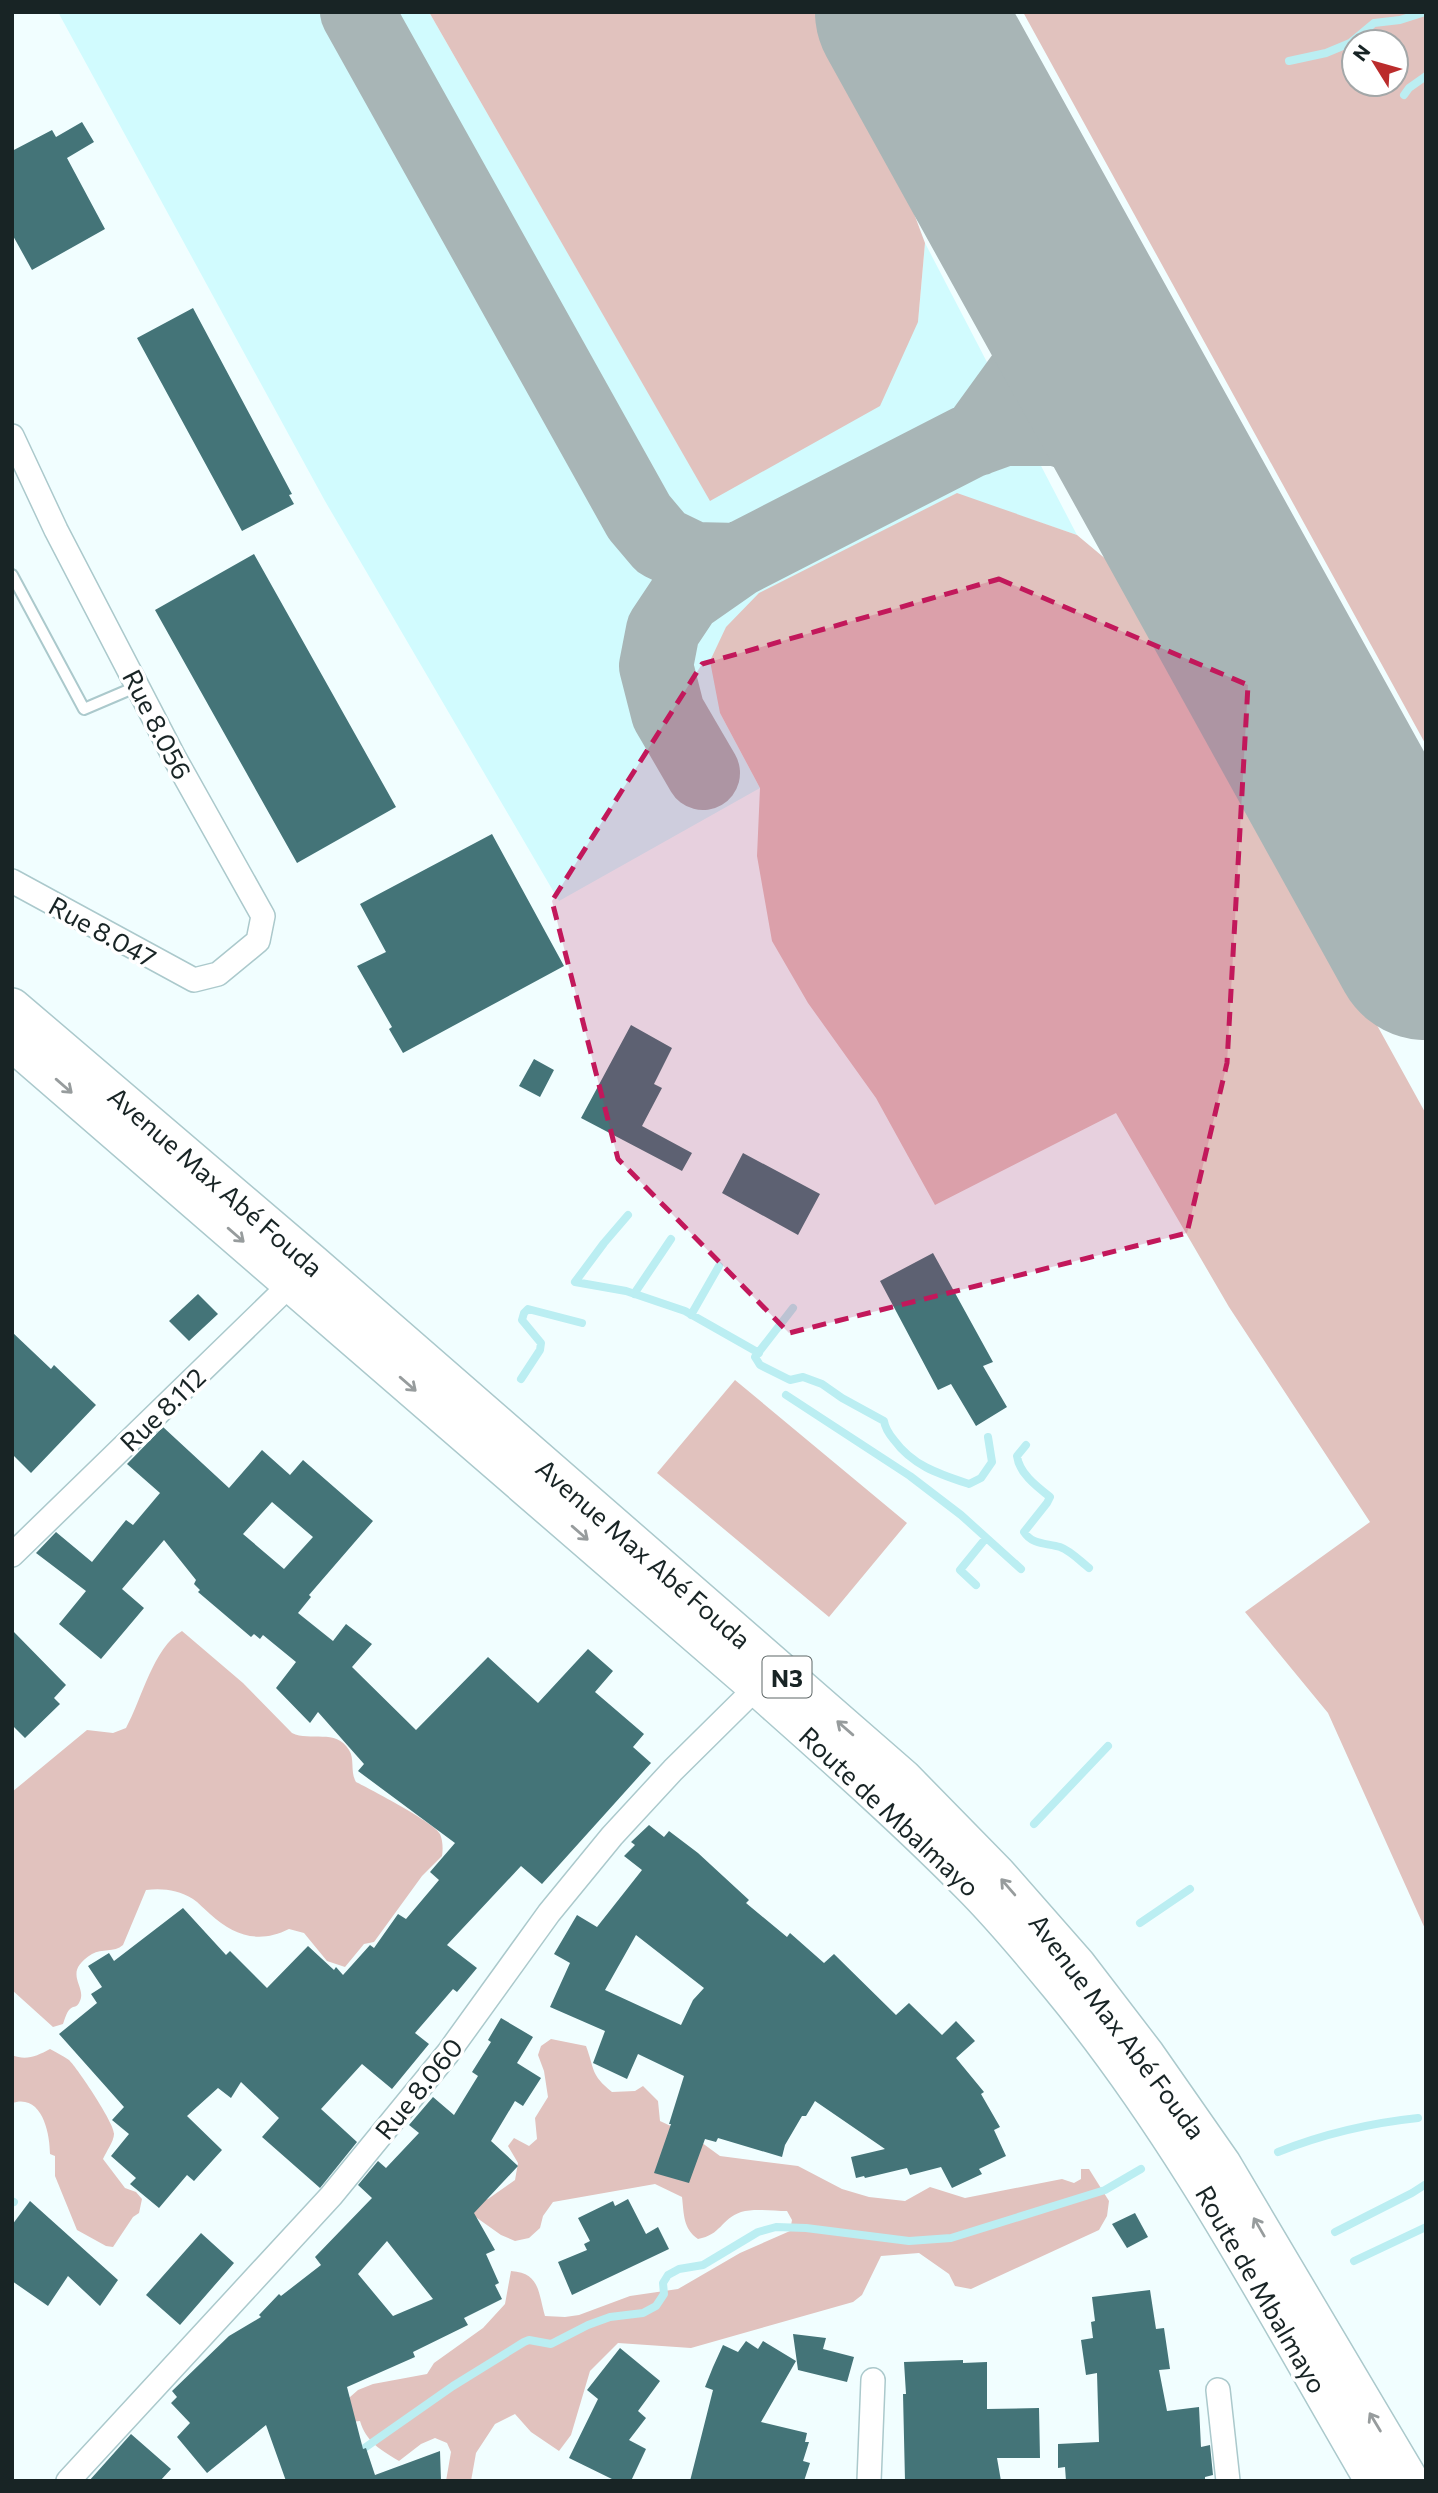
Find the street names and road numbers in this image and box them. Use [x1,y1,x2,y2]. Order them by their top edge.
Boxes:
street label: Rue 8.056 [117,664,199,784]
street label: Rue 8.047 [44,889,162,973]
street label: Avenue Max Abé Fouda [103,1080,329,1282]
street label: Rue 8.112 [113,1361,211,1457]
street label: Avenue Max Abé Fouda [531,1452,757,1654]
road number: N3 [762,1657,812,1698]
street label: Route de Mbalmayo [794,1720,986,1902]
street label: Avenue Max Abé Fouda [1023,1907,1213,2145]
street label: Rue 8.060 [368,2031,468,2145]
street label: Route de Mbalmayo [1190,2180,1334,2398]

